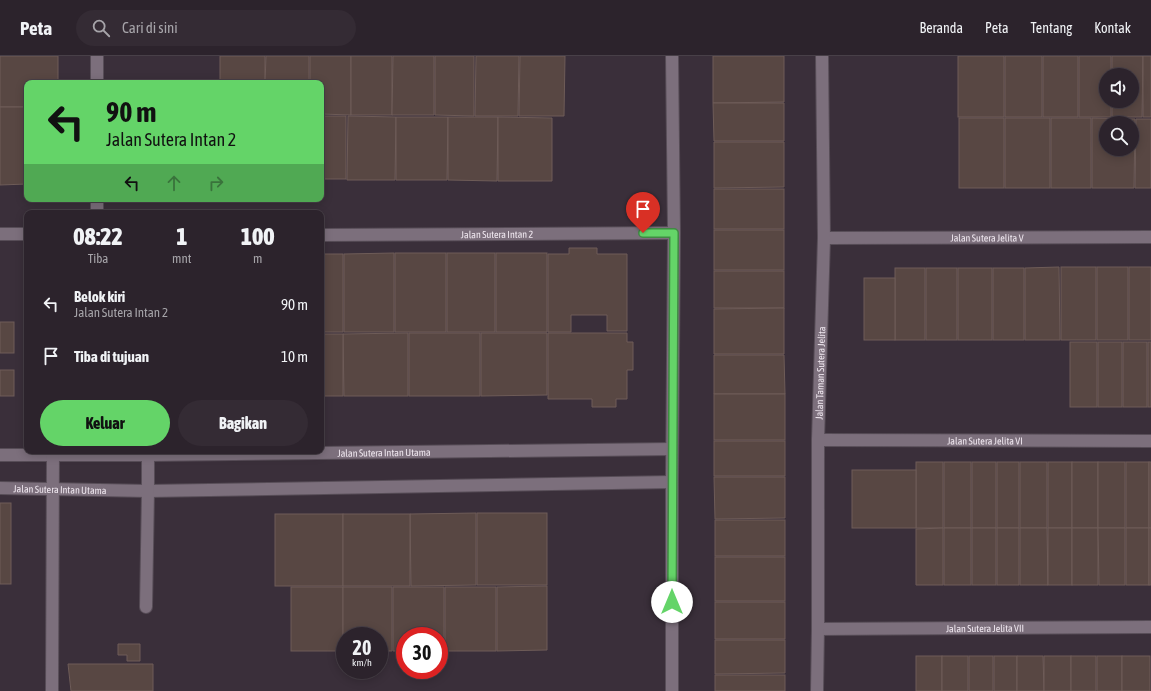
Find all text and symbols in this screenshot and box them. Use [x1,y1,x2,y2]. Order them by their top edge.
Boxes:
search box [76,10,356,46]
text: Peta [20,17,52,39]
icon: search [90,17,112,39]
text: Cari di sini [122,19,178,36]
text: Beranda [920,20,963,36]
text: Peta [985,20,1009,36]
text: Tentang [1031,20,1072,36]
text: Kontak [1094,20,1131,36]
map controls [1099,68,1139,156]
button: sound [1099,68,1139,108]
icon: left [40,96,92,148]
text: 90 m [106,96,156,128]
button: search [1099,116,1139,156]
text: Jalan Sutera Intan 2 [106,129,236,150]
icon: left [121,172,143,194]
icon: ahead [163,172,185,194]
icon: right [205,172,227,194]
pin [626,192,660,233]
icon: arrive [632,198,654,220]
text: 08:22 [73,223,123,250]
text: 1 [176,223,187,250]
text: 100 [241,223,275,250]
street label: Jalan Sutera Intan 2 [461,229,534,240]
street label: Jalan Sutera Jelita V [950,232,1024,244]
text: Tiba [88,251,108,266]
text: mnt [172,251,191,266]
text: m [253,251,262,266]
text: Belok kiri [74,288,125,305]
icon: left [40,293,62,315]
text: 90 m [281,296,308,313]
text: Jalan Sutera Intan 2 [74,305,168,320]
street label: Jalan Taman Sutera Jelita [814,326,827,420]
icon: arrive [40,345,62,367]
text: Tiba di tujuan [74,348,149,365]
text: 10 m [281,348,308,365]
button: Keluar [40,400,170,446]
button: Bagikan [178,400,308,446]
street label: Jalan Sutera Jelita VI [947,435,1023,447]
street label: Jalan Sutera Intan Utama [337,447,431,459]
street label: Jalan Sutera Intan Utama [13,483,107,496]
position arrow [651,581,693,623]
street label: Jalan Sutera Jelita VII [946,623,1024,634]
speed limit sign: 30 [396,627,448,679]
text: 20 [353,636,371,659]
text: km/h [352,657,372,668]

